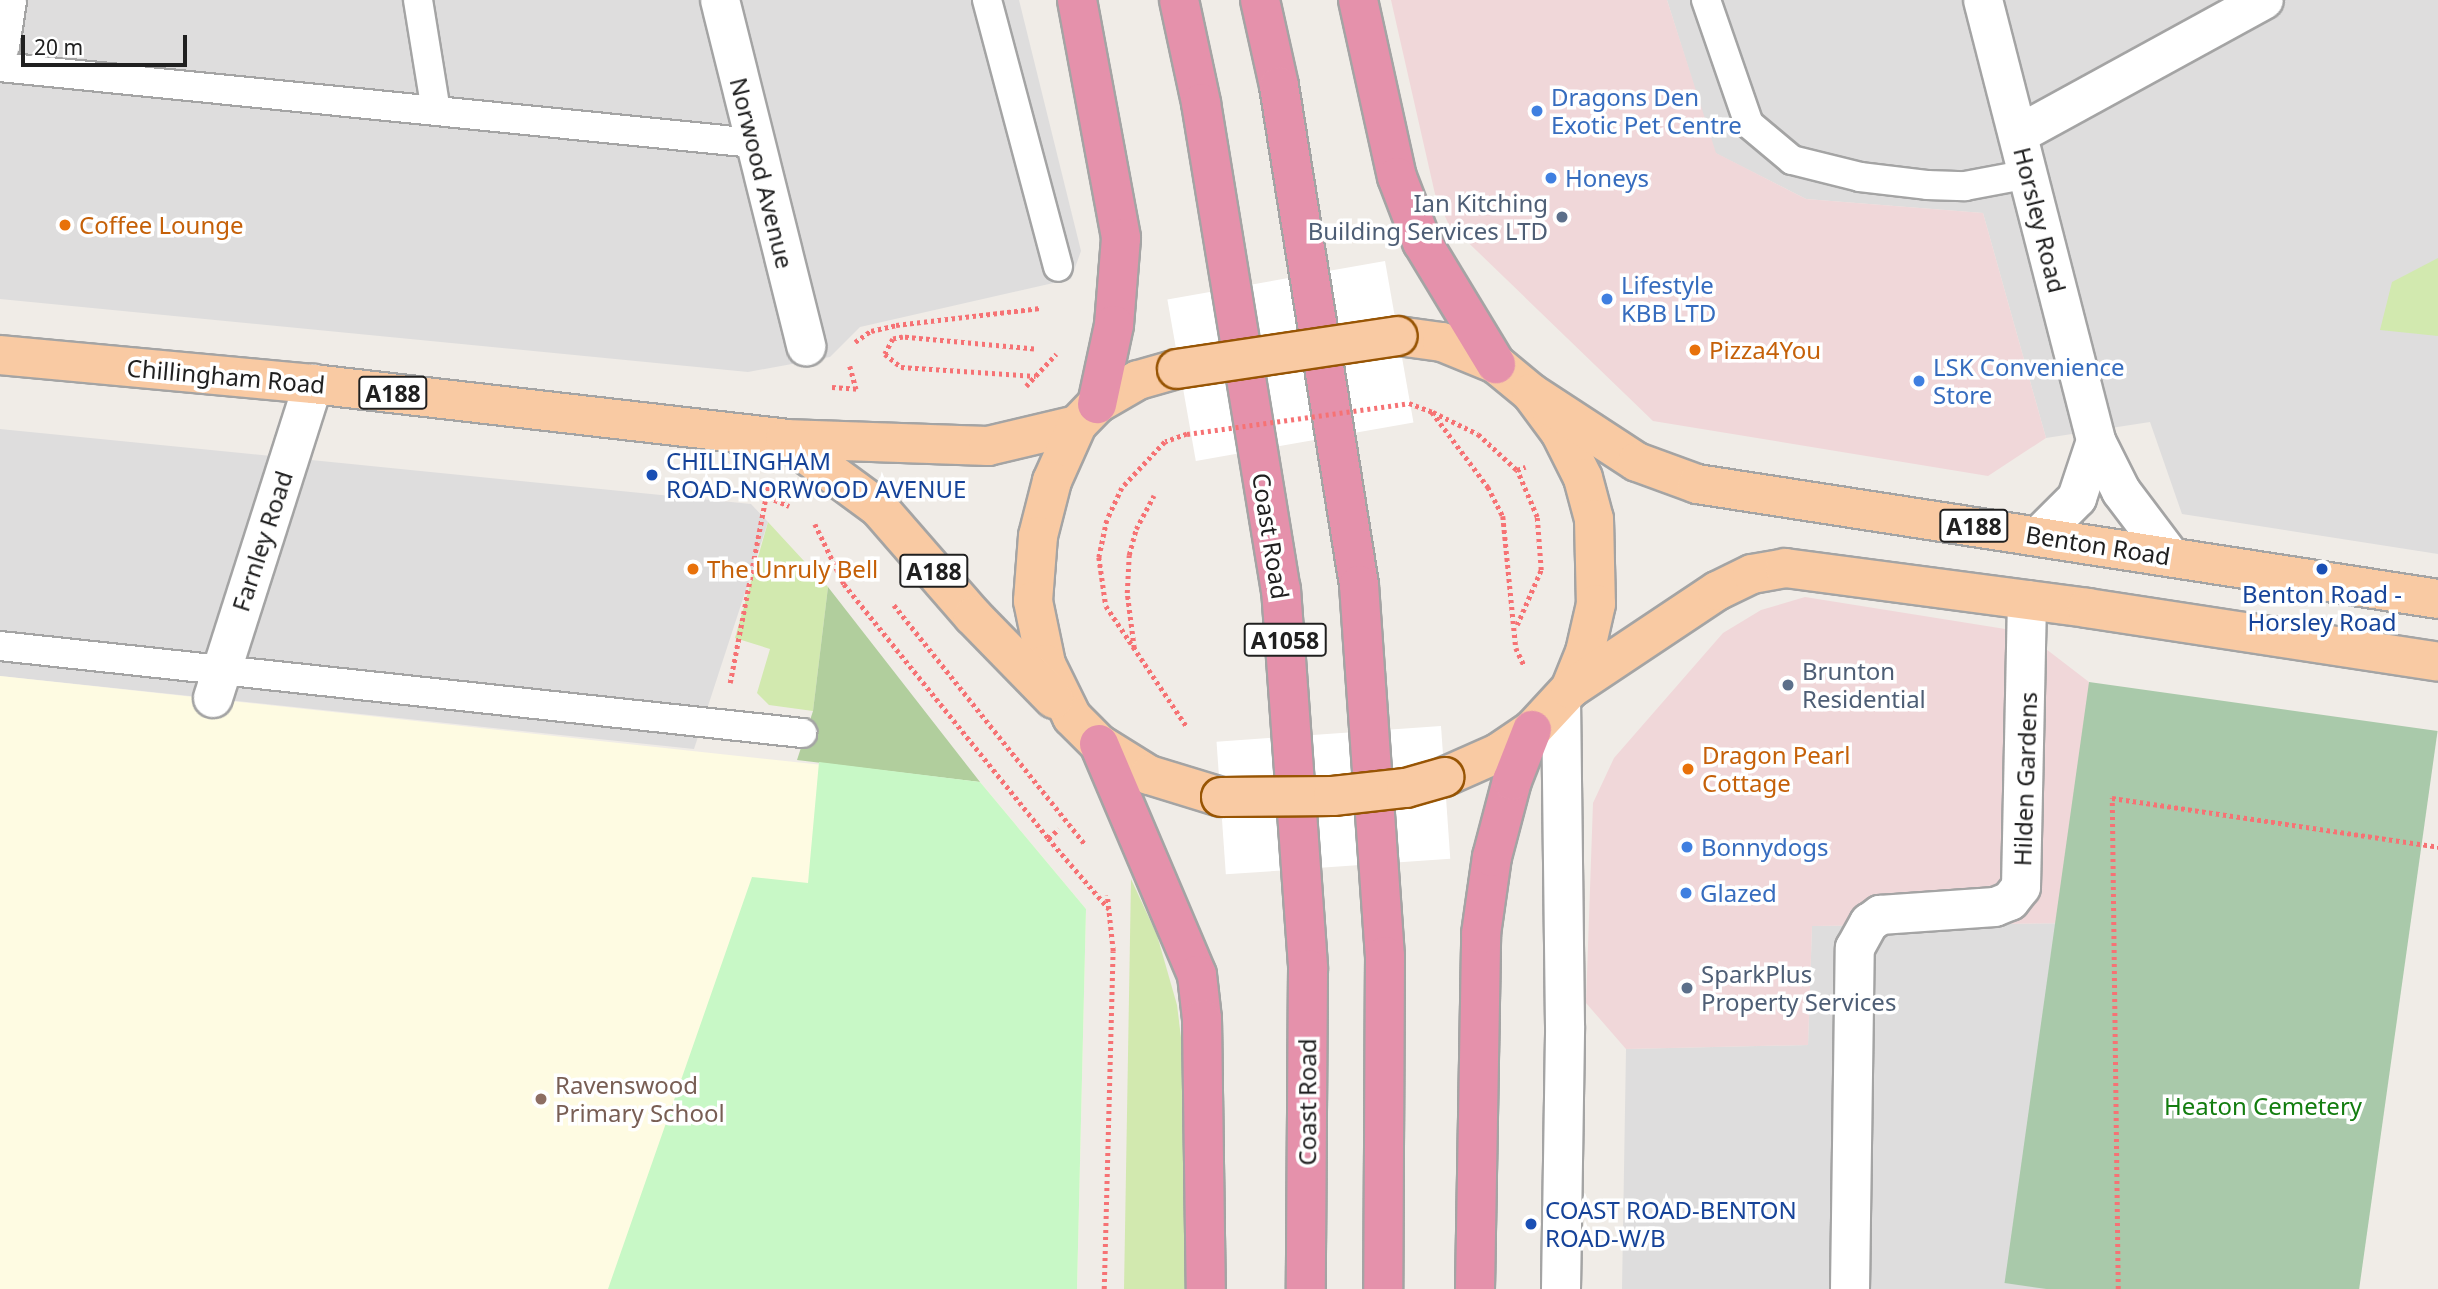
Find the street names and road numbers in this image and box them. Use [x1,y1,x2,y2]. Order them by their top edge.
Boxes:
street label: Norwood Avenue [724,75,800,271]
street label: Horsley Road [2008,144,2072,296]
street label: Chillingham Road [126,353,326,399]
road number: A188 [358,374,428,412]
street label: Farnley Road [226,467,298,615]
street label: Coast Road [1247,471,1295,601]
road number: A188 [1939,506,2009,546]
street label: Benton Road [2024,519,2172,571]
road number: A188 [899,552,969,590]
road number: A1058 [1243,620,1327,660]
street label: Hilden Gardens [2008,691,2042,867]
street label: Coast Road [1293,1038,1321,1166]

